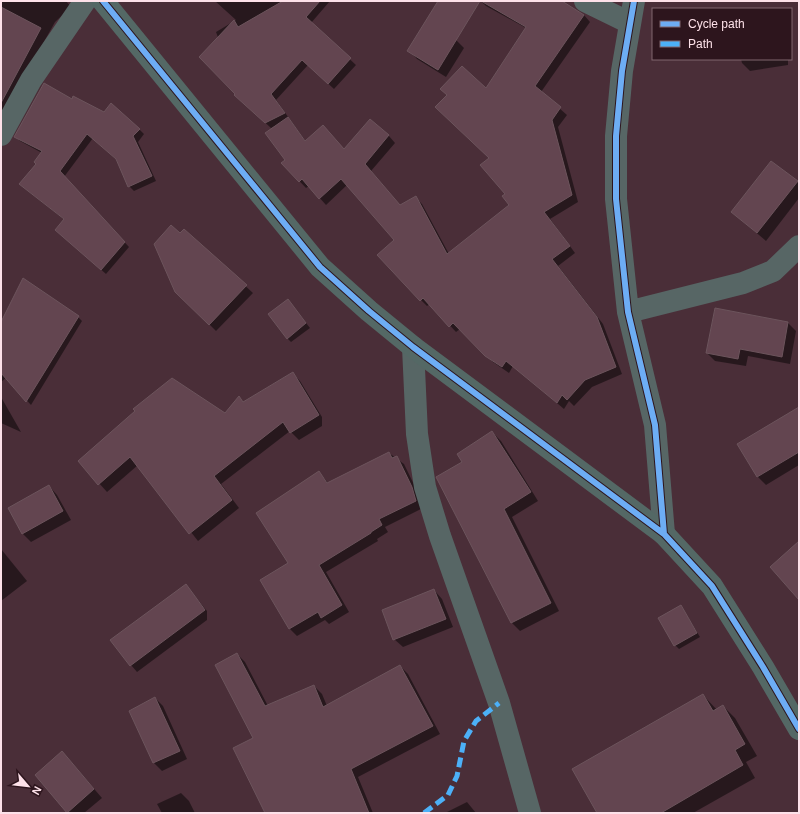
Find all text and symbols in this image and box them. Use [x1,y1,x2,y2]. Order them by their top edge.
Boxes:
legend [652,8,792,60]
text: Cycle path [688,17,745,31]
text: Path [688,37,713,51]
north arrow [8,766,48,806]
text: N [30,784,44,797]

